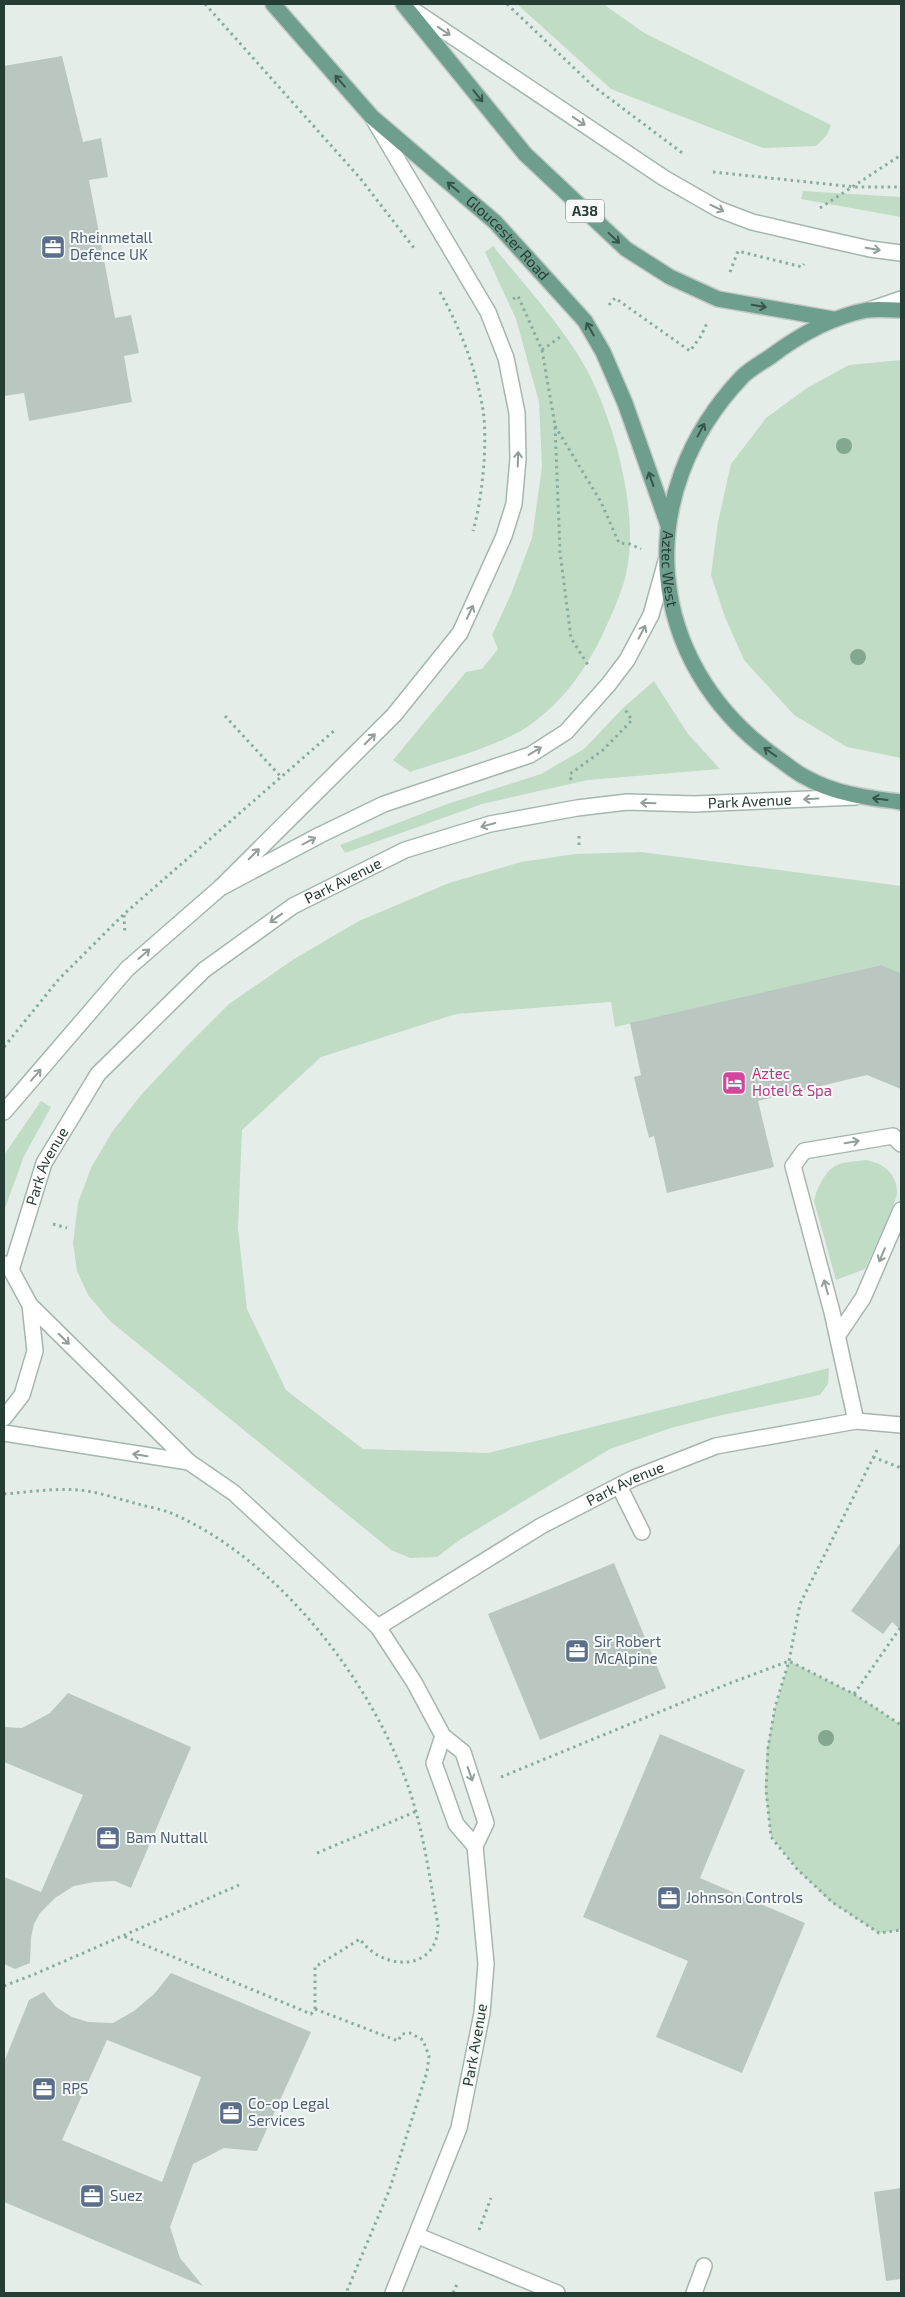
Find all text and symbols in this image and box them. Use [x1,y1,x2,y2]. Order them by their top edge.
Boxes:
one-way arrow [437,26,451,36]
one-way arrow [334,74,346,87]
one-way arrow [472,89,483,102]
one-way arrow [572,117,586,127]
one-way arrow [447,181,460,192]
street label: Gloucester Road [463,191,553,283]
road number: A38 [566,200,604,222]
one-way arrow [709,204,724,213]
place label: Rheinmetall Defence UK [70,228,153,263]
one-way arrow [608,232,620,244]
office icon: Rheinmetall Defence UK [40,234,66,260]
one-way arrow [865,244,881,254]
one-way arrow [750,302,766,312]
one-way arrow [584,322,594,336]
one-way arrow [696,422,706,437]
one-way arrow [513,451,522,467]
one-way arrow [646,471,656,487]
street label: Aztec West [659,530,682,609]
one-way arrow [465,605,475,620]
one-way arrow [638,625,647,640]
one-way arrow [363,734,375,746]
one-way arrow [528,746,542,756]
one-way arrow [763,747,777,757]
street label: Park Avenue [707,790,792,811]
one-way arrow [873,794,889,804]
one-way arrow [803,795,819,804]
one-way arrow [641,798,657,808]
one-way arrow [480,821,496,830]
one-way arrow [301,836,316,845]
one-way arrow [248,848,261,860]
street label: Park Avenue [301,853,384,907]
one-way arrow [269,913,283,923]
one-way arrow [137,949,150,960]
place label: Aztec Hotel & Spa [752,1064,832,1099]
one-way arrow [30,1069,41,1082]
hotel icon: Aztec Hotel & Spa [721,1070,747,1096]
street label: Park Avenue [22,1124,72,1207]
one-way arrow [844,1137,860,1147]
one-way arrow [876,1247,886,1262]
one-way arrow [820,1280,830,1296]
one-way arrow [58,1333,70,1345]
one-way arrow [133,1449,149,1459]
street label: Park Avenue [583,1457,666,1509]
place label: Sir Robert McAlpine [594,1632,662,1667]
office icon: Sir Robert McAlpine [564,1638,590,1664]
one-way arrow [466,1766,475,1781]
office icon: Bam Nuttall [95,1825,121,1851]
place label: Bam Nuttall [126,1828,208,1846]
office icon: Johnson Controls [656,1885,682,1911]
place label: Johnson Controls [686,1888,803,1906]
street label: Park Avenue [458,2002,490,2088]
office icon: RPS [31,2076,57,2102]
place label: RPS [62,2079,89,2097]
place label: Co-op Legal Services [248,2094,330,2129]
office icon: Co-op Legal Services [218,2100,244,2126]
office icon: Suez [79,2183,105,2209]
place label: Suez [110,2186,143,2204]

